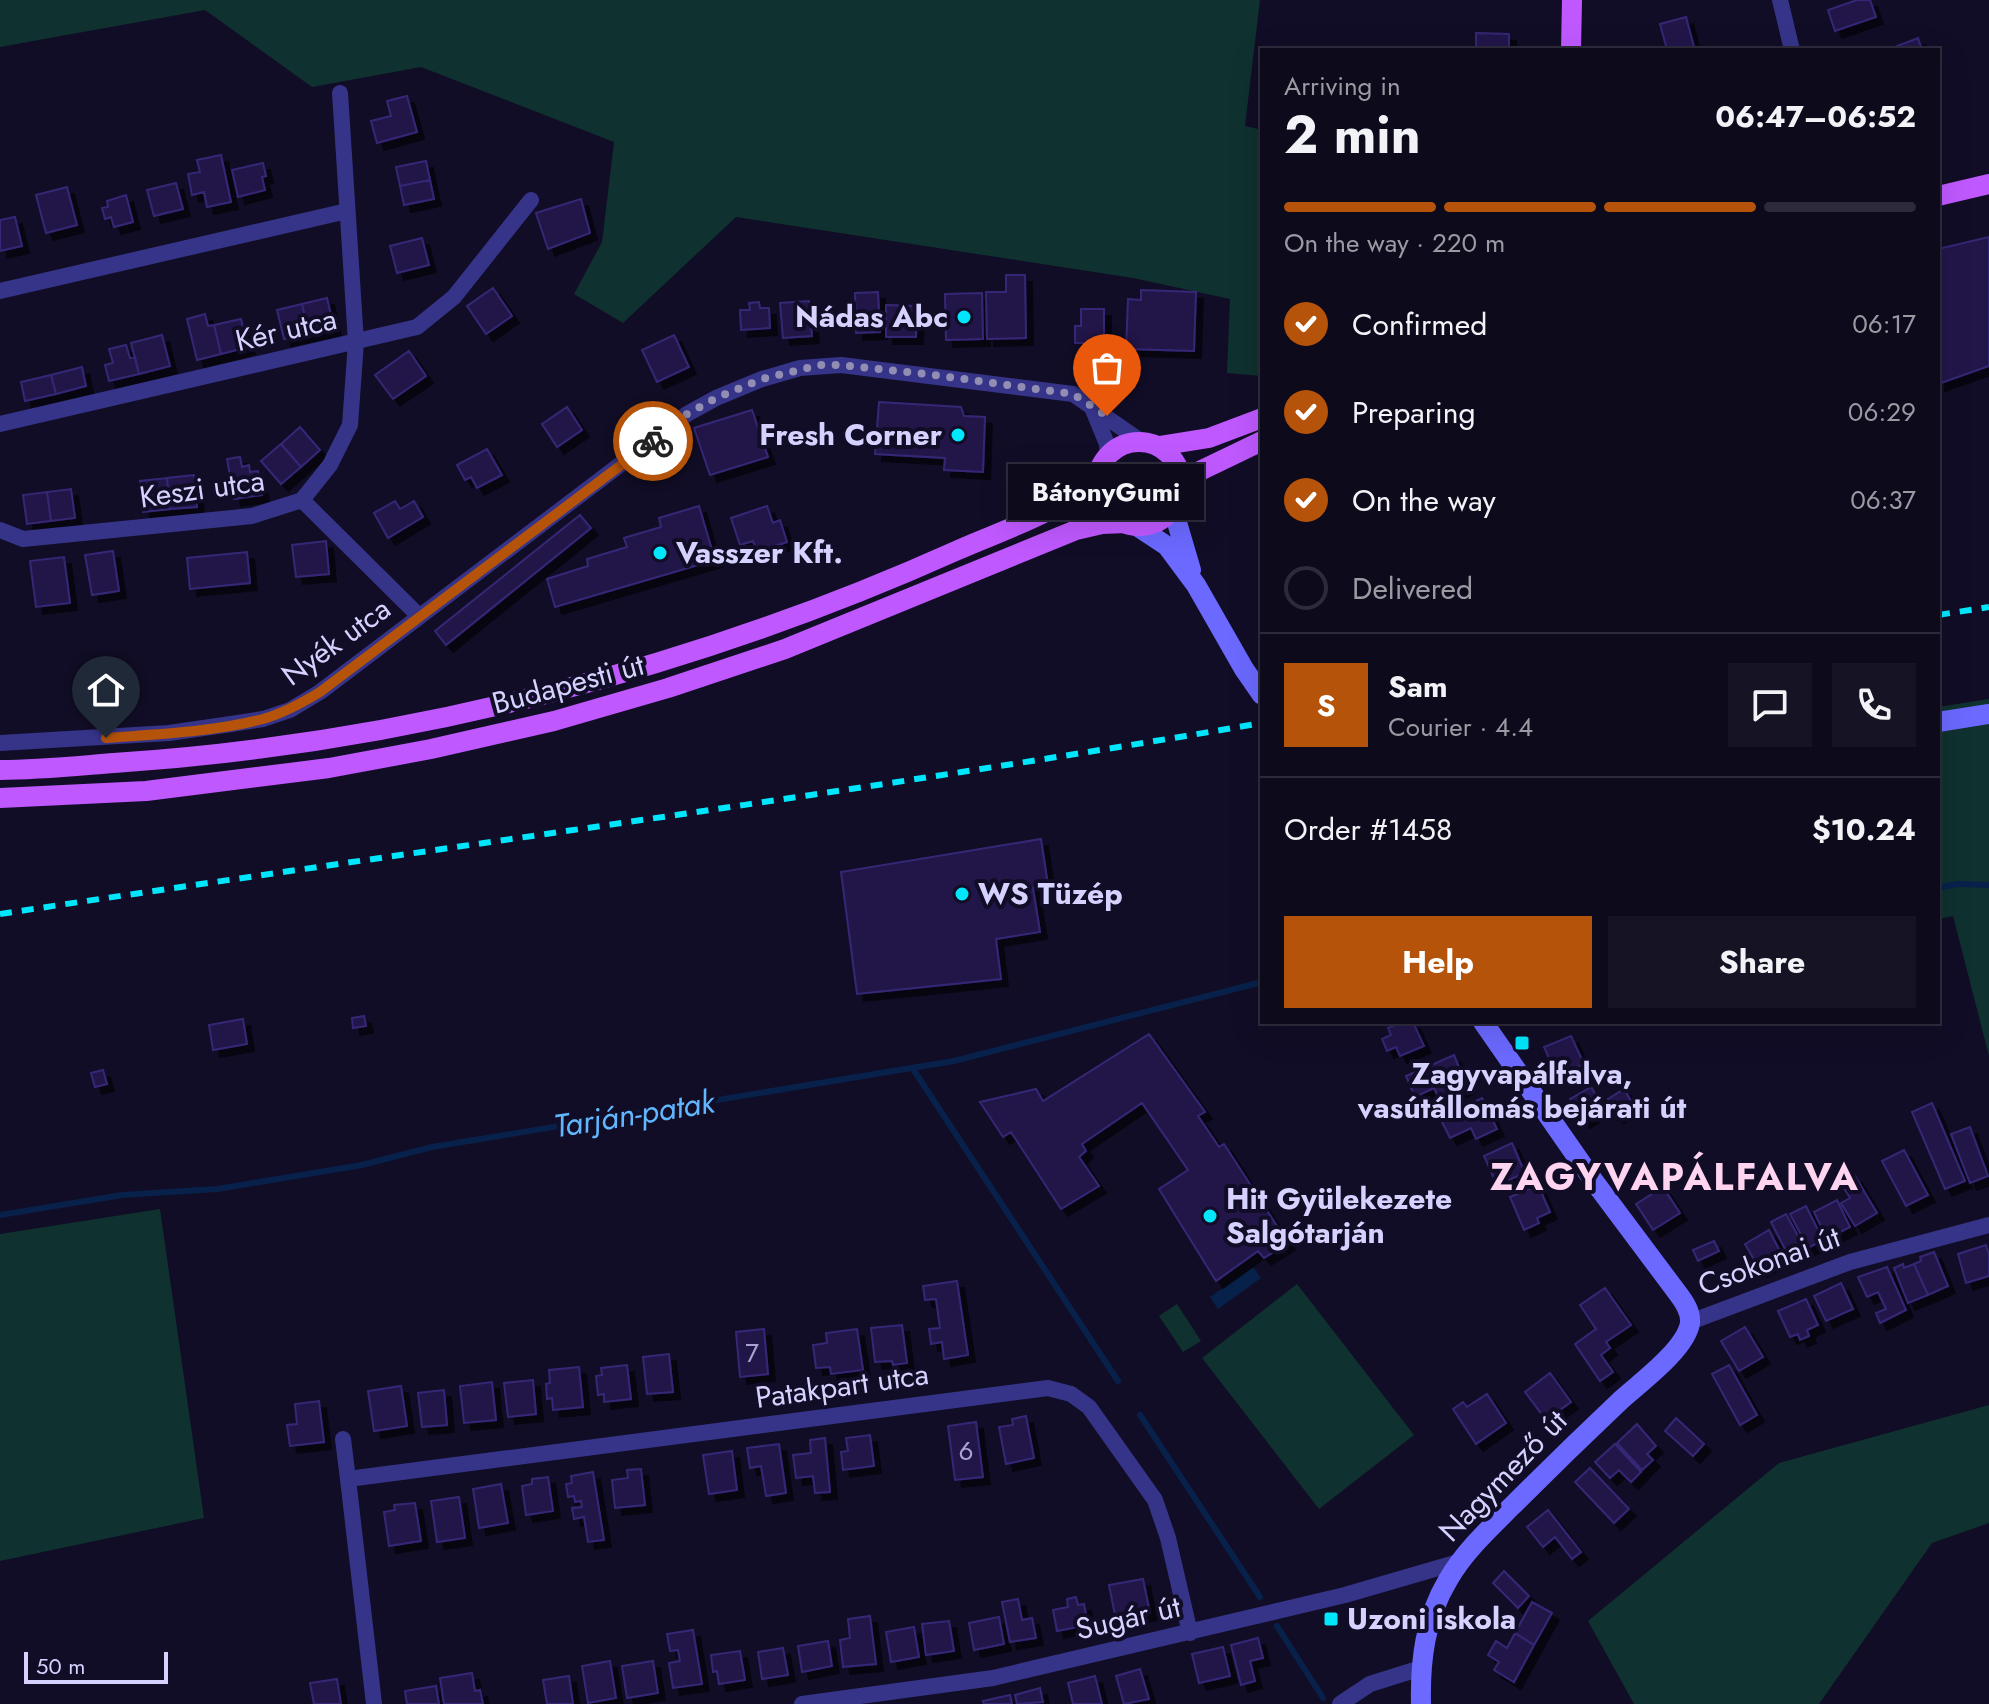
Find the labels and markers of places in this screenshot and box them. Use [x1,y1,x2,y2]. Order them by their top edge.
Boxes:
place label: Nádas Abc [795,295,948,338]
marker: Nádas Abc [955,308,973,326]
pin [1073,334,1141,416]
place label: Fresh Corner [759,413,943,456]
marker: Fresh Corner [949,426,967,444]
callout: BátonyGumi [1009,464,1205,520]
place label: Vasszer Kft. [675,531,843,574]
marker: Vasszer Kft. [651,544,669,562]
pin [72,656,140,738]
place label: WS Tüzép [978,872,1123,915]
marker: WS Tüzép [953,885,971,903]
marker: Zagyvapálfalva, vasútállomás bejárati út [1513,1034,1531,1052]
place label: Zagyvapálfalva, vasútállomás bejárati út [1357,1052,1687,1129]
place label: Hit Gyülekezete Salgótarján [1226,1177,1452,1254]
marker: Hit Gyülekezete Salgótarján [1201,1207,1219,1225]
place label: Uzoni iskola [1347,1597,1516,1640]
marker: Uzoni iskola [1322,1610,1340,1628]

